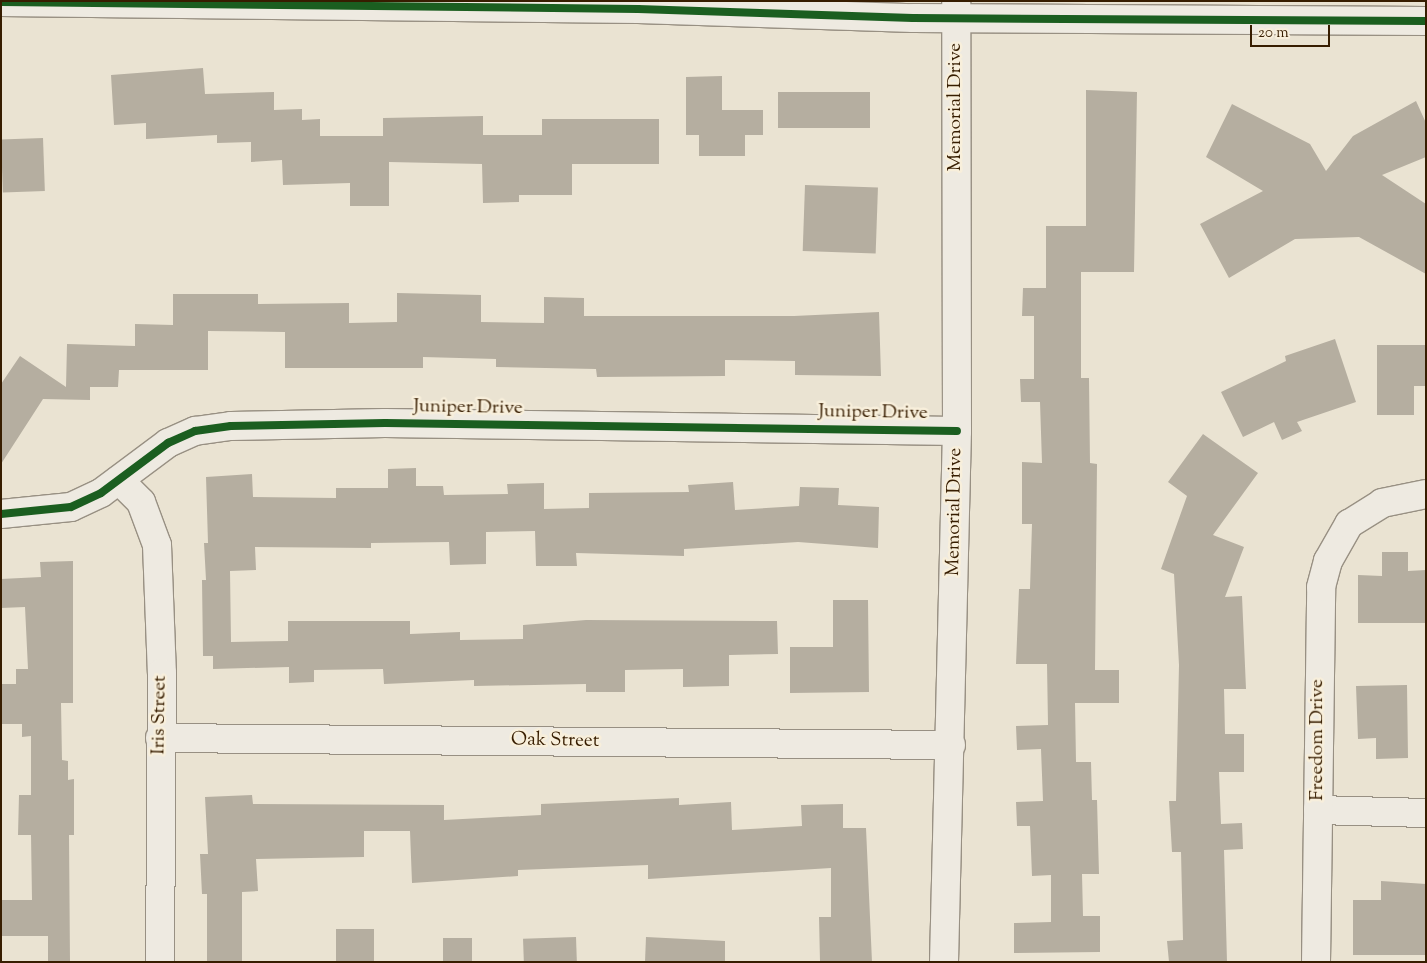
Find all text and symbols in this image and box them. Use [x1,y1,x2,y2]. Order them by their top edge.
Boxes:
scale bar [1252,15,1332,47]
text: 20 m [1258,23,1289,44]
street label: Memorial Drive [945,43,967,171]
street label: Juniper Drive [413,396,523,420]
street label: Juniper Drive [818,401,928,425]
street label: Memorial Drive [942,448,968,576]
street label: Iris Street [148,675,172,755]
street label: Freedom Drive [1307,679,1329,801]
street label: Oak Street [511,729,599,753]

